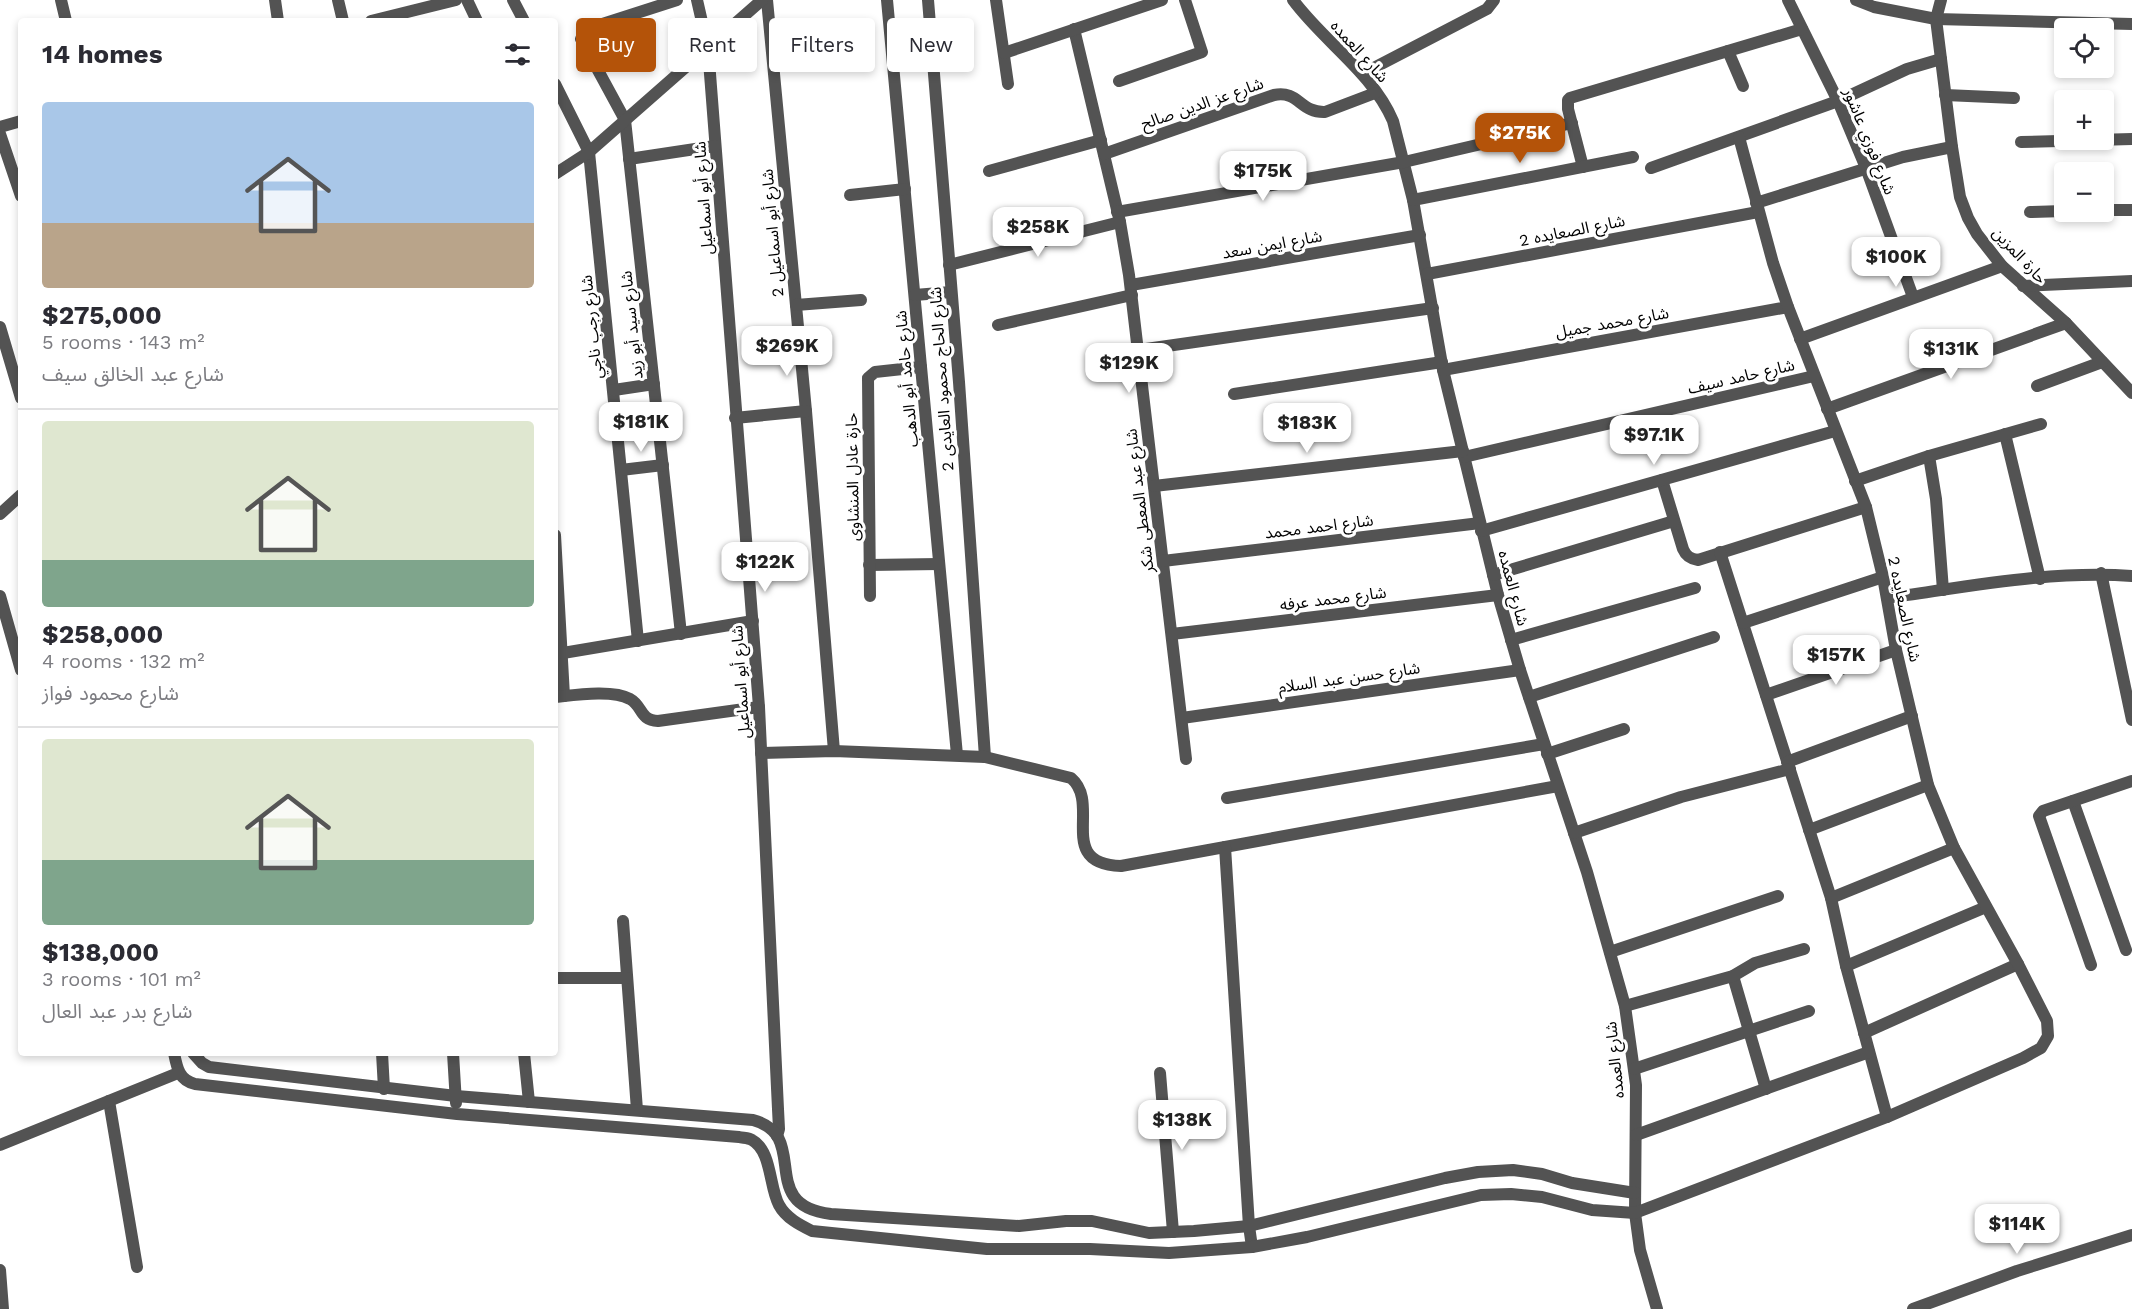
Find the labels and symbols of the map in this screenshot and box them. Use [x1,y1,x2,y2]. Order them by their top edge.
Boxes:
street label: شارع العمده [1325,16,1393,88]
street label: شارع عز الدين صالح [1138,74,1267,136]
street label: شارع فوزي عاشور [1836,84,1900,198]
pin: $275K [1478,113,1562,164]
street label: شارع أبو اسماعيل [690,140,720,255]
pin: $175K [1221,151,1305,202]
street label: شارع أبو اسماعيل 2 [757,168,791,298]
pin: $258K [996,207,1080,258]
street label: شارع الصعايده 2 [1518,211,1627,253]
street label: حارة المزين [1989,223,2051,288]
street label: شارع ايمن سعد [1221,226,1324,266]
pin: $100K [1854,237,1938,288]
street label: شارع سيد أبو زيد [616,269,650,380]
street label: شارع رجب ناجي [577,274,609,380]
street label: شارع الحاج محمود العايدى 2 [926,286,960,472]
street label: شارع محمد جميل [1554,303,1671,345]
street label: شارع حامد أبو الدهب [891,309,925,448]
pin: $269K [745,326,829,377]
pin: $131K [1909,329,1993,380]
pin: $129K [1087,343,1171,394]
street label: شارع حامد سيف [1686,355,1797,401]
pin: $181K [599,402,683,453]
pin: $183K [1265,403,1349,454]
street label: حارة عادل المنشاوى [842,413,864,541]
pin: $97.1K [1605,415,1703,466]
street label: شارع عبد المعطى شكر [1121,427,1161,575]
street label: شارع احمد محمد [1264,510,1375,546]
pin: $122K [723,542,807,593]
street label: شارع العمده [1491,548,1533,629]
street label: شارع الصعايده 2 [1881,555,1925,664]
street label: شارع محمد عرفه [1279,583,1388,617]
street label: شارع أبو اسماعيل [727,624,757,739]
pin: $157K [1794,635,1878,686]
street label: شارع حسن عبد السلام [1277,658,1422,700]
street label: شارع العمده [1601,1020,1631,1099]
pin: $138K [1140,1100,1224,1151]
pin: $114K [1975,1204,2059,1255]

